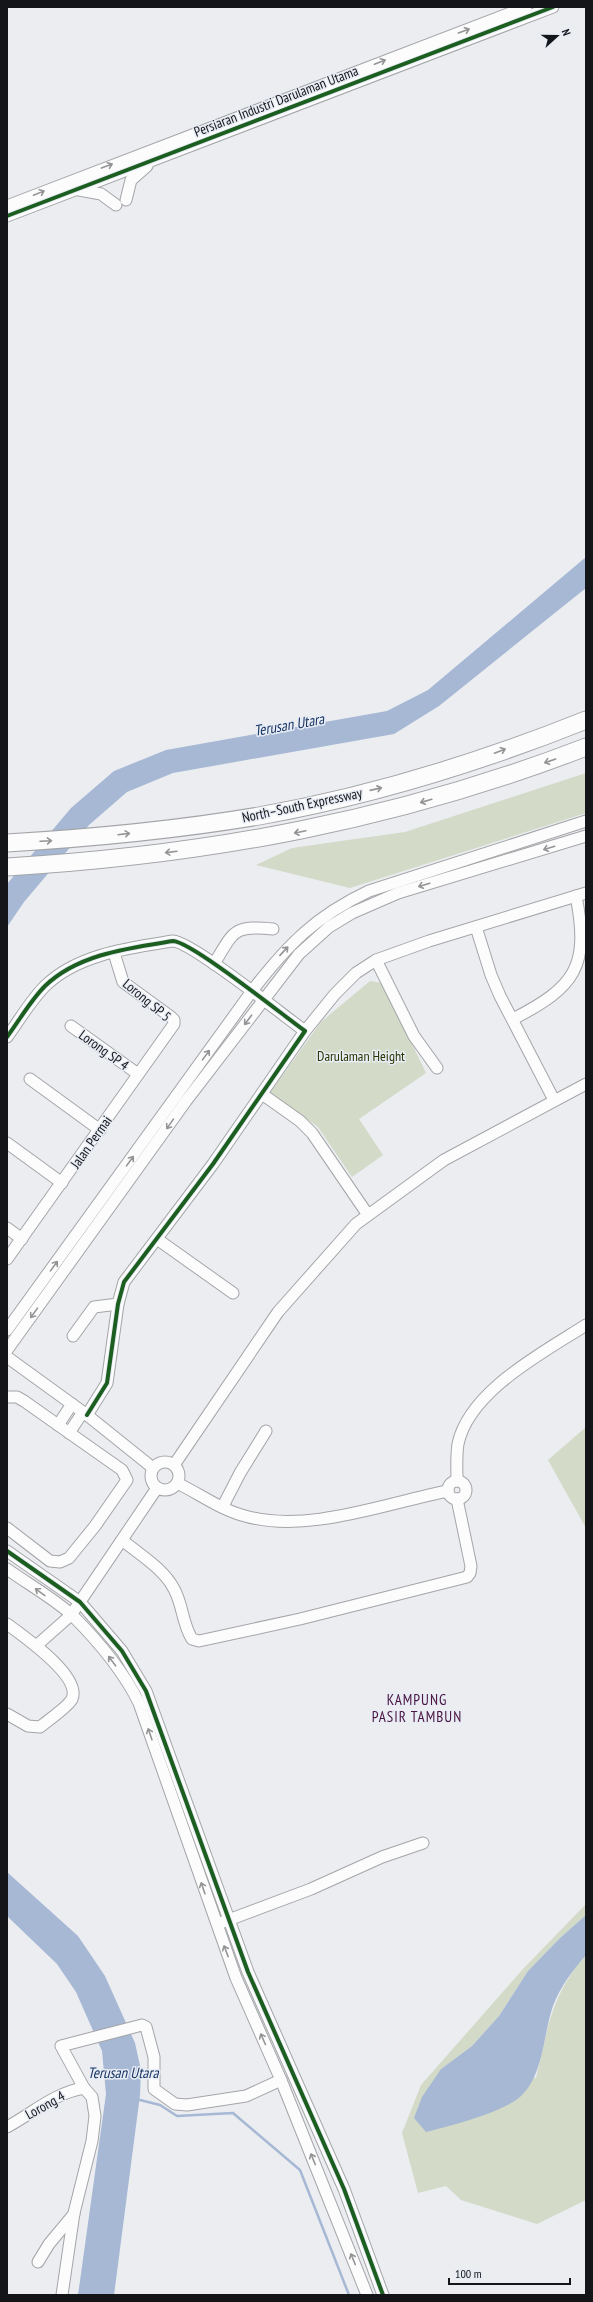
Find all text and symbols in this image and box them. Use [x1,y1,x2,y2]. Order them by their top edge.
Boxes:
north arrow [537,16,577,56]
one-way arrow [458,26,470,34]
text: N [559,27,574,38]
one-way arrow [374,58,386,66]
street label: Persiaran Industri Darulaman Utama [191,61,361,141]
one-way arrow [101,161,113,169]
one-way arrow [32,188,44,196]
water label: Terusan Utara [252,709,326,740]
one-way arrow [494,747,506,755]
one-way arrow [543,758,556,765]
street label: North–South Expressway [240,783,364,827]
one-way arrow [369,785,382,793]
one-way arrow [420,798,433,805]
one-way arrow [293,828,306,836]
one-way arrow [117,830,130,838]
one-way arrow [39,837,52,844]
one-way arrow [542,845,555,852]
one-way arrow [165,849,178,856]
one-way arrow [418,882,431,889]
one-way arrow [279,946,289,956]
street label: Lorong SP 5 [119,975,175,1025]
one-way arrow [244,1014,252,1025]
street label: Lorong SP 4 [75,1026,133,1075]
park label: Darulaman Height [317,1047,405,1065]
one-way arrow [202,1050,210,1061]
street label: Jalan Permai [66,1112,116,1173]
one-way arrow [166,1118,174,1129]
one-way arrow [126,1155,134,1166]
one-way arrow [50,1261,58,1272]
one-way arrow [30,1308,38,1319]
one-way arrow [34,1588,45,1596]
one-way arrow [108,1655,117,1666]
district label: KAMPUNG PASIR TAMBUN [372,1690,462,1726]
one-way arrow [145,1728,153,1740]
one-way arrow [199,1882,206,1895]
one-way arrow [221,1946,229,1958]
one-way arrow [259,2034,267,2046]
water label: Terusan Utara [88,2063,159,2082]
street label: Lorong 4 [22,2086,69,2123]
one-way arrow [309,2154,316,2166]
one-way arrow [349,2253,356,2265]
scale bar [449,2260,570,2286]
text: 100 m [455,2266,482,2281]

